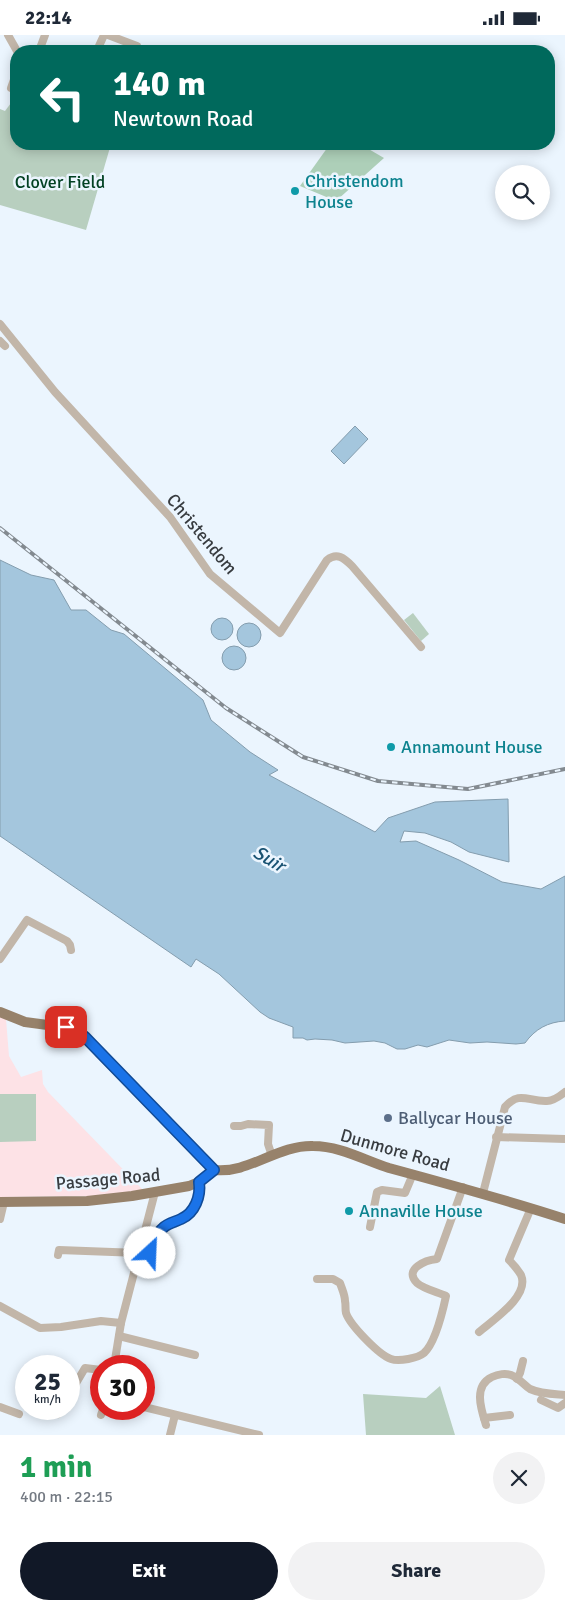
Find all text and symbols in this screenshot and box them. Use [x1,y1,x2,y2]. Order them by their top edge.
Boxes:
text: 22:14 [25,6,72,30]
text: 140 m [113,62,206,105]
icon: left [30,65,95,130]
text: Newtown Road [113,105,253,132]
map controls [495,165,550,220]
button: search [495,165,550,220]
place label: Christendom House [305,170,404,213]
park label: Clover Field [15,171,105,193]
marker: Christendom House [289,185,301,197]
street label: Christendom [162,489,242,579]
place label: Annamount House [401,736,543,758]
marker: Annamount House [385,741,397,753]
water label: Suir [249,840,292,879]
pin [45,1006,87,1048]
icon: arrive [52,1013,80,1041]
place label: Ballycar House [398,1107,513,1129]
marker: Ballycar House [382,1112,394,1124]
street label: Dunmore Road [338,1124,452,1176]
street label: Passage Road [55,1163,161,1195]
place label: Annaville House [359,1200,483,1222]
marker: Annaville House [343,1205,355,1217]
position arrow [123,1226,175,1278]
speed limit sign: 30 [90,1355,155,1420]
text: 25 [34,1366,61,1397]
text: km/h [34,1392,61,1407]
text: 1 min [20,1449,92,1486]
button: close [493,1452,545,1504]
text: 400 m · 22:15 [20,1487,113,1507]
button: Exit [20,1542,278,1600]
button: Share [288,1542,545,1600]

